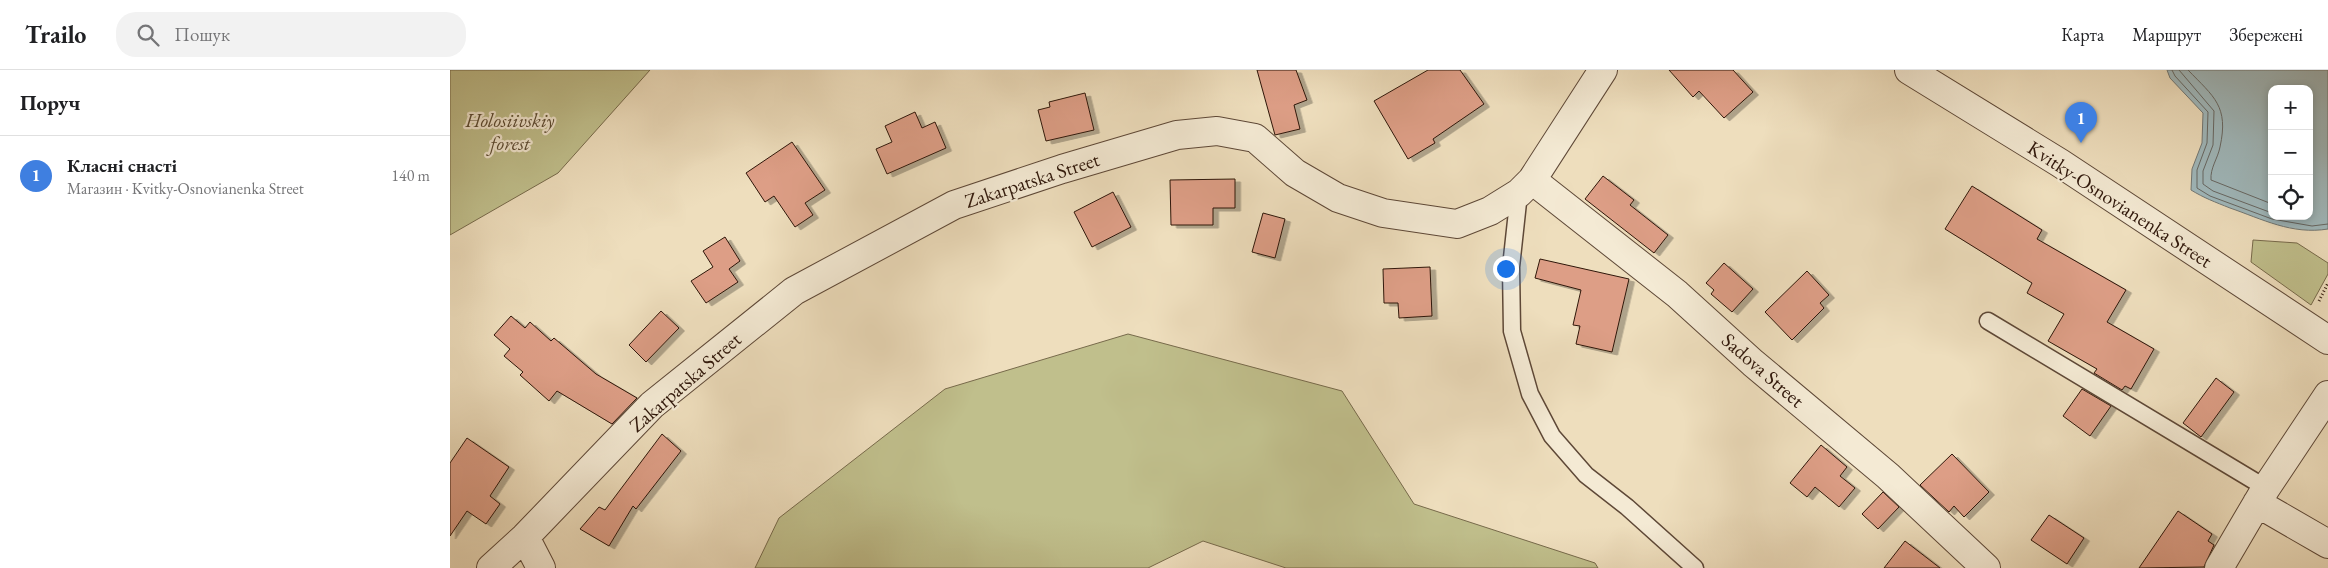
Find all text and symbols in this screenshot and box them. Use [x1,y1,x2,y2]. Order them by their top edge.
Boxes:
search box [116,12,466,57]
text: Trailo [25,19,86,50]
icon: search [134,21,162,49]
text: Пошук [174,22,230,47]
text: Карта [2061,23,2104,46]
text: Маршрут [2132,23,2201,46]
text: Збережені [2229,23,2303,46]
map controls [2268,85,2313,220]
button: + [2268,85,2313,130]
text: Поруч [20,89,80,116]
pin: 1 [2065,102,2097,143]
park label: Holosiivskiy forest [465,107,554,156]
button: − [2268,130,2313,175]
street label: Kvitky-Osnovianenka Street [2023,135,2218,274]
street label: Zakarpatska Street [961,146,1103,214]
text: Класні снасті [67,153,177,178]
text: 1 [32,165,40,186]
text: 140 m [391,165,430,186]
button: locate [2268,175,2313,220]
text: Магазин · Kvitky-Osnovianenka Street [67,178,304,199]
your location [1493,256,1519,282]
street label: Zakarpatska Street [624,326,747,438]
street label: Sadova Street [1716,327,1810,414]

